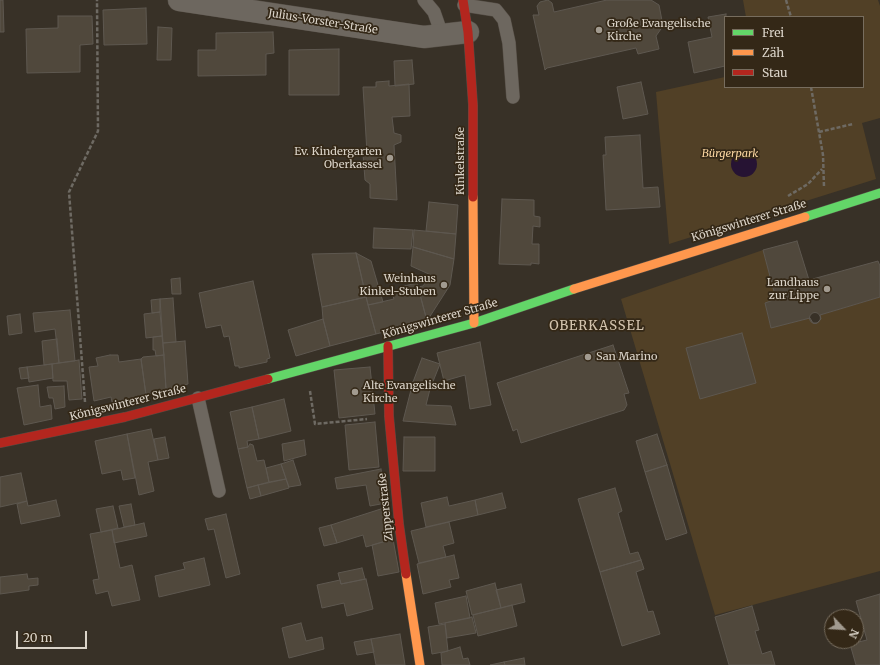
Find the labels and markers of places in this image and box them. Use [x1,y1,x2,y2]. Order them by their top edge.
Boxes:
place label: Große Evangelische Kirche [607,17,710,43]
marker: Große Evangelische Kirche [594,25,604,35]
place label: Ev. Kindergarten Oberkassel [294,145,382,171]
marker: Ev. Kindergarten Oberkassel [385,153,395,163]
place label: Weinhaus Kinkel-Stuben [359,272,436,298]
place label: Landhaus zur Lippe [767,276,819,302]
marker: Weinhaus Kinkel-Stuben [439,280,449,290]
marker: Landhaus zur Lippe [822,284,832,294]
place label: San Marino [596,350,658,364]
marker: San Marino [583,352,593,362]
place label: Alte Evangelische Kirche [363,379,456,405]
marker: Alte Evangelische Kirche [350,387,360,397]

